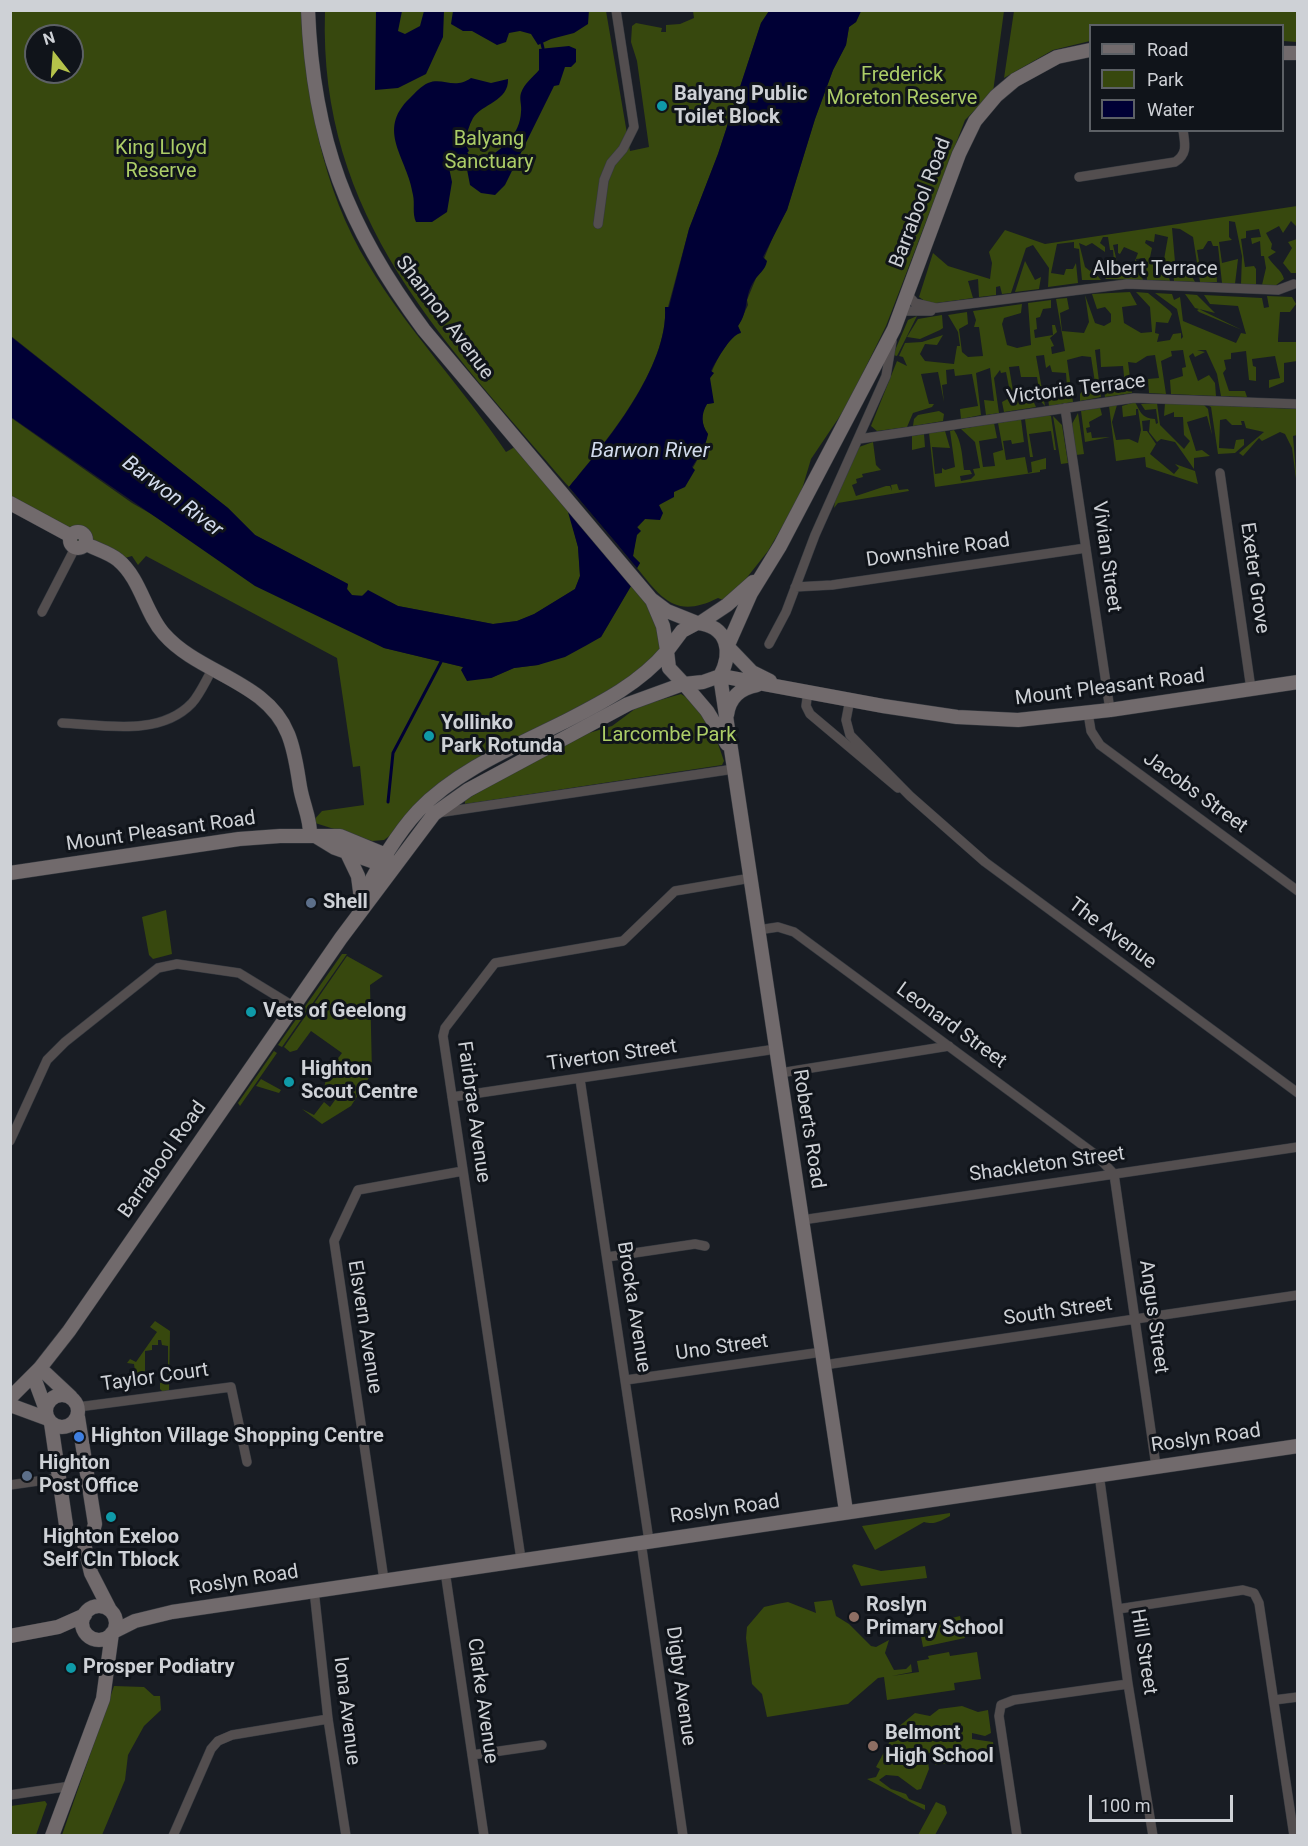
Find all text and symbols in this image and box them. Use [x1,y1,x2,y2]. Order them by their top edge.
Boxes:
north arrow [24,24,84,84]
legend [1089,24,1284,132]
text: N [41,27,57,49]
text: Road [1147,39,1188,60]
park label: Frederick Moreton Reserve [827,64,977,111]
text: Park [1147,69,1183,90]
place label: Balyang Public Toilet Block [674,83,807,130]
marker: Balyang Public Toilet Block [655,99,669,113]
text: Water [1147,99,1194,120]
park label: Balyang Sanctuary [444,128,534,175]
street label: Barrabool Road [885,135,957,271]
park label: King Lloyd Reserve [115,137,207,184]
street label: Shannon Avenue [390,251,498,385]
street label: Albert Terrace [1092,258,1218,282]
street label: Victoria Terrace [1005,370,1147,410]
water label: Barwon River [590,439,710,465]
water label: Barwon River [117,451,227,543]
street label: Vivian Street [1086,500,1126,614]
street label: Exeter Grove [1234,521,1274,635]
street label: Downshire Road [865,529,1011,573]
street label: Mount Pleasant Road [1014,664,1206,712]
place label: Yollinko Park Rotunda [441,712,563,759]
park label: Larcombe Park [602,724,736,748]
marker: Yollinko Park Rotunda [422,729,436,743]
street label: Jacobs Street [1138,747,1252,839]
street label: Mount Pleasant Road [65,807,257,857]
place label: Shell [323,891,368,915]
street label: The Avenue [1063,893,1161,975]
marker: Shell [304,896,318,910]
street label: Leonard Street [891,978,1011,1074]
place label: Vets of Geelong [263,1000,406,1024]
marker: Vets of Geelong [244,1005,258,1019]
street label: Tiverton Street [546,1035,678,1077]
street label: Fairbrae Avenue [451,1040,495,1184]
place label: Highton Scout Centre [301,1058,418,1105]
street label: Roberts Road [787,1068,829,1190]
marker: Highton Scout Centre [282,1075,296,1089]
street label: Barrabool Road [114,1097,212,1223]
street label: Shackleton Street [968,1142,1126,1188]
street label: Brocka Avenue [611,1240,655,1374]
street label: Elsvern Avenue [342,1259,386,1395]
street label: Angus Street [1133,1259,1173,1375]
street label: South Street [1002,1292,1114,1332]
street label: Uno Street [674,1330,770,1366]
street label: Taylor Court [100,1359,210,1397]
street label: Roslyn Road [1150,1419,1262,1459]
place label: Highton Village Shopping Centre [91,1425,384,1449]
marker: Highton Village Shopping Centre [72,1430,86,1444]
place label: Highton Post Office [39,1452,139,1499]
marker: Highton Post Office [20,1469,34,1483]
street label: Roslyn Road [669,1490,781,1530]
marker: Highton Exeloo Self Cln Tblock [104,1510,118,1524]
place label: Highton Exeloo Self Cln Tblock [43,1526,179,1573]
street label: Roslyn Road [188,1561,300,1601]
place label: Roslyn Primary School [866,1594,1004,1641]
street label: Hill Street [1124,1607,1162,1697]
marker: Roslyn Primary School [847,1610,861,1624]
street label: Digby Avenue [660,1625,700,1747]
street label: Clarke Avenue [461,1637,503,1765]
street label: Iona Avenue [327,1655,365,1767]
place label: Prosper Podiatry [83,1656,234,1680]
marker: Prosper Podiatry [64,1661,78,1675]
place label: Belmont High School [885,1722,994,1769]
marker: Belmont High School [866,1739,880,1753]
scale bar [1092,1783,1236,1821]
text: 100 m [1100,1795,1151,1816]

